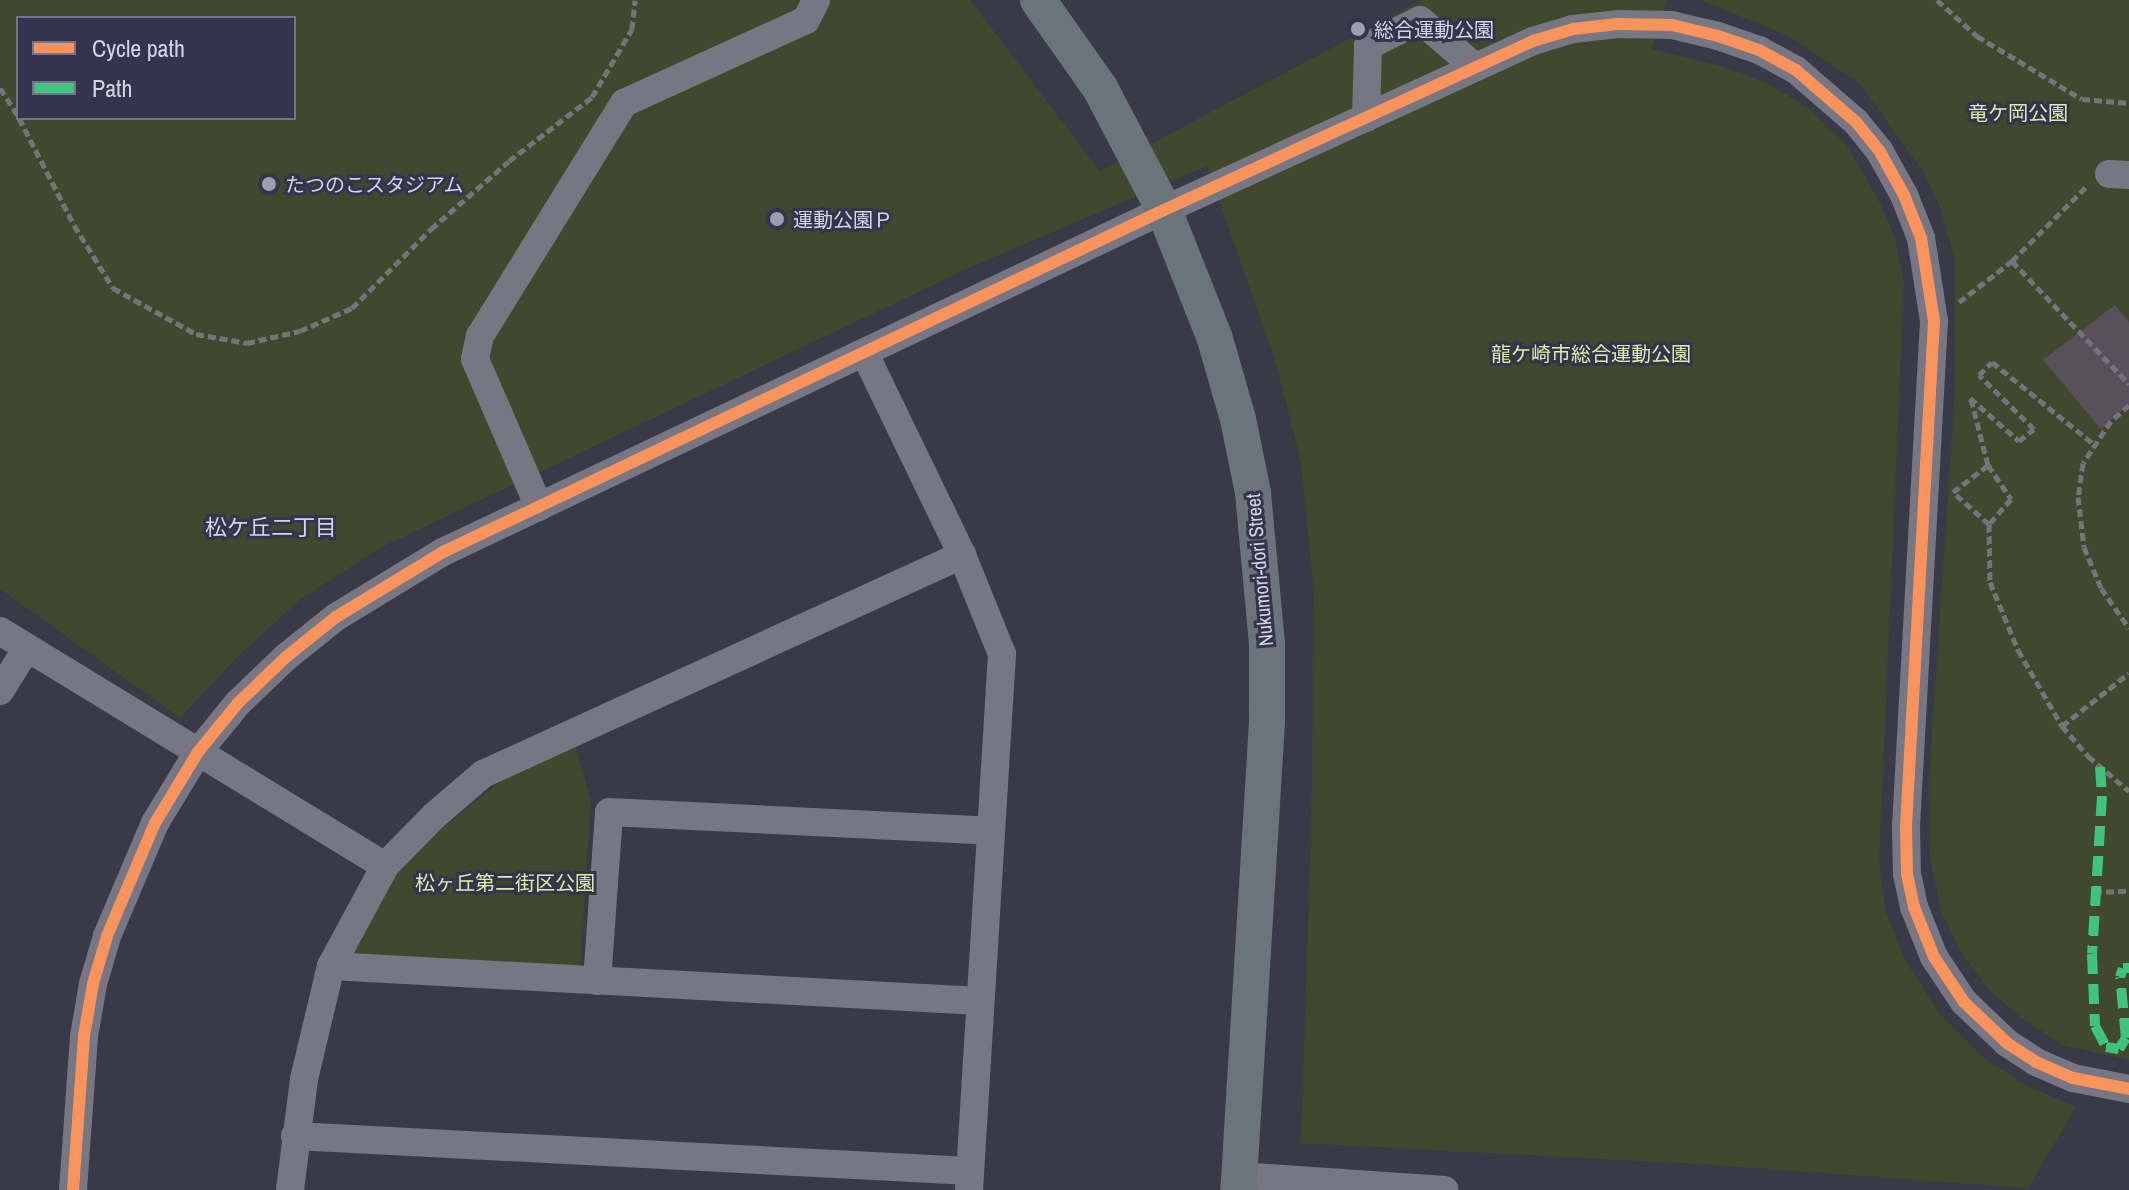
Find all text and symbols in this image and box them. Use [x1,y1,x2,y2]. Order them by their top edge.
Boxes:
legend [16,16,296,120]
place label: 総合運動公園 [1374,17,1494,41]
marker: 総合運動公園 [1349,20,1367,38]
text: Cycle path [92,32,185,64]
text: Path [92,72,133,104]
park label: 竜ケ岡公園 [1968,100,2068,124]
place label: たつのこスタジアム [285,172,465,196]
marker: たつのこスタジアム [260,175,278,193]
place label: 運動公園Ｐ [793,207,893,231]
marker: 運動公園Ｐ [768,210,786,228]
park label: 龍ケ崎市総合運動公園 [1491,341,1691,365]
street label: Nukumori-dori Street [1240,493,1278,647]
district label: 松ケ丘二丁目 [205,515,337,541]
park label: 松ヶ丘第二街区公園 [415,870,595,894]

